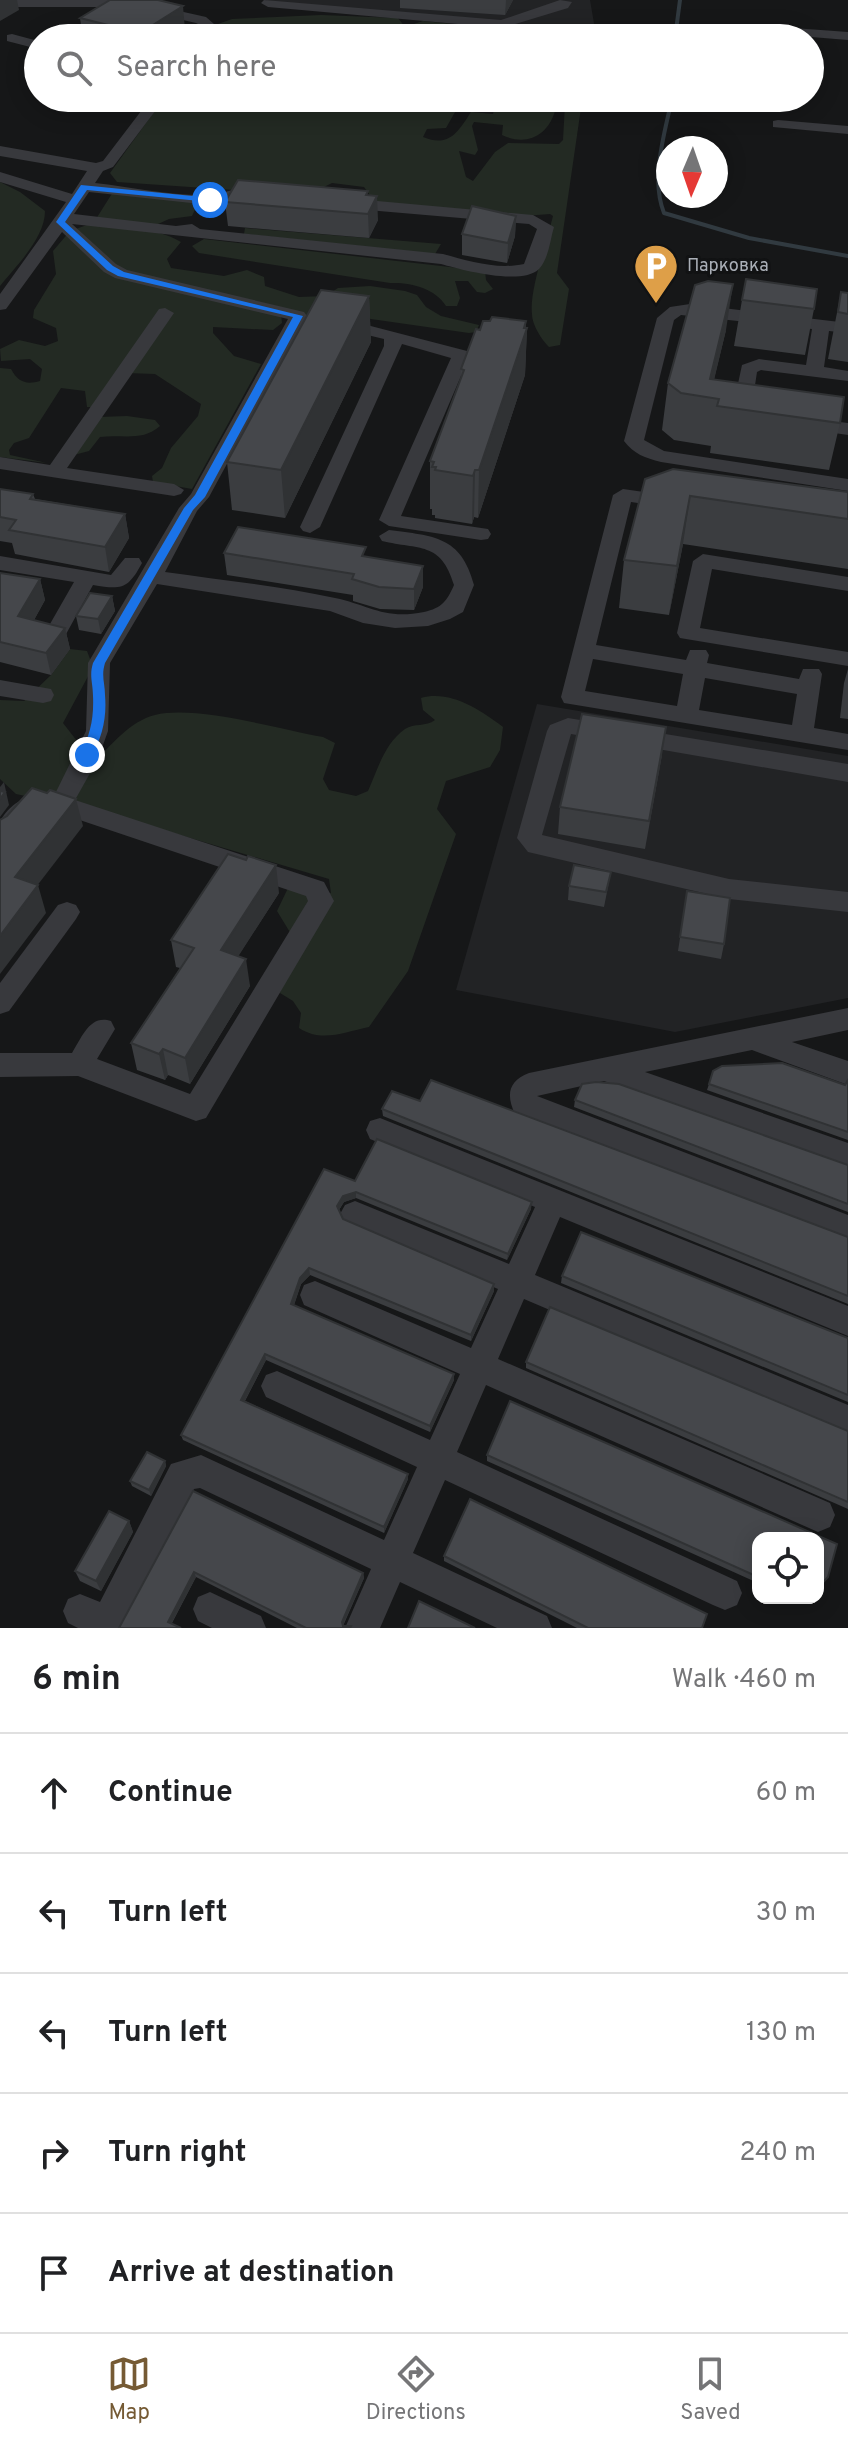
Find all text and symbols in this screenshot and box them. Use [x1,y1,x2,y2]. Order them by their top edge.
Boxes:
search box [24,24,824,112]
icon: search [52,46,96,90]
text: Search here [116,50,276,87]
north arrow [656,136,728,208]
route start [192,182,228,218]
parking icon: Парковка [632,242,680,305]
place label: Парковка [687,255,769,278]
route end [69,737,105,773]
map controls [752,1532,824,1604]
button: locate [752,1532,824,1604]
text: 6 min [32,1659,121,1702]
text: Walk · 460 m [672,1664,816,1697]
icon: ahead [32,1771,76,1815]
text: Continue [108,1775,233,1812]
text: 60 m [756,1777,816,1810]
icon: left [32,1891,76,1935]
text: Turn left [108,1895,228,1932]
text: 30 m [756,1897,816,1930]
icon: left [32,2011,76,2055]
text: Turn left [108,2015,228,2052]
text: 130 m [746,2017,816,2050]
icon: right [32,2131,76,2175]
text: Turn right [108,2135,246,2172]
text: 240 m [739,2137,816,2170]
icon: arrive [32,2251,76,2295]
text: Arrive at destination [108,2255,394,2292]
tab: Map [107,2352,151,2427]
tab: Directions [366,2352,466,2427]
tab: Saved [680,2352,741,2427]

